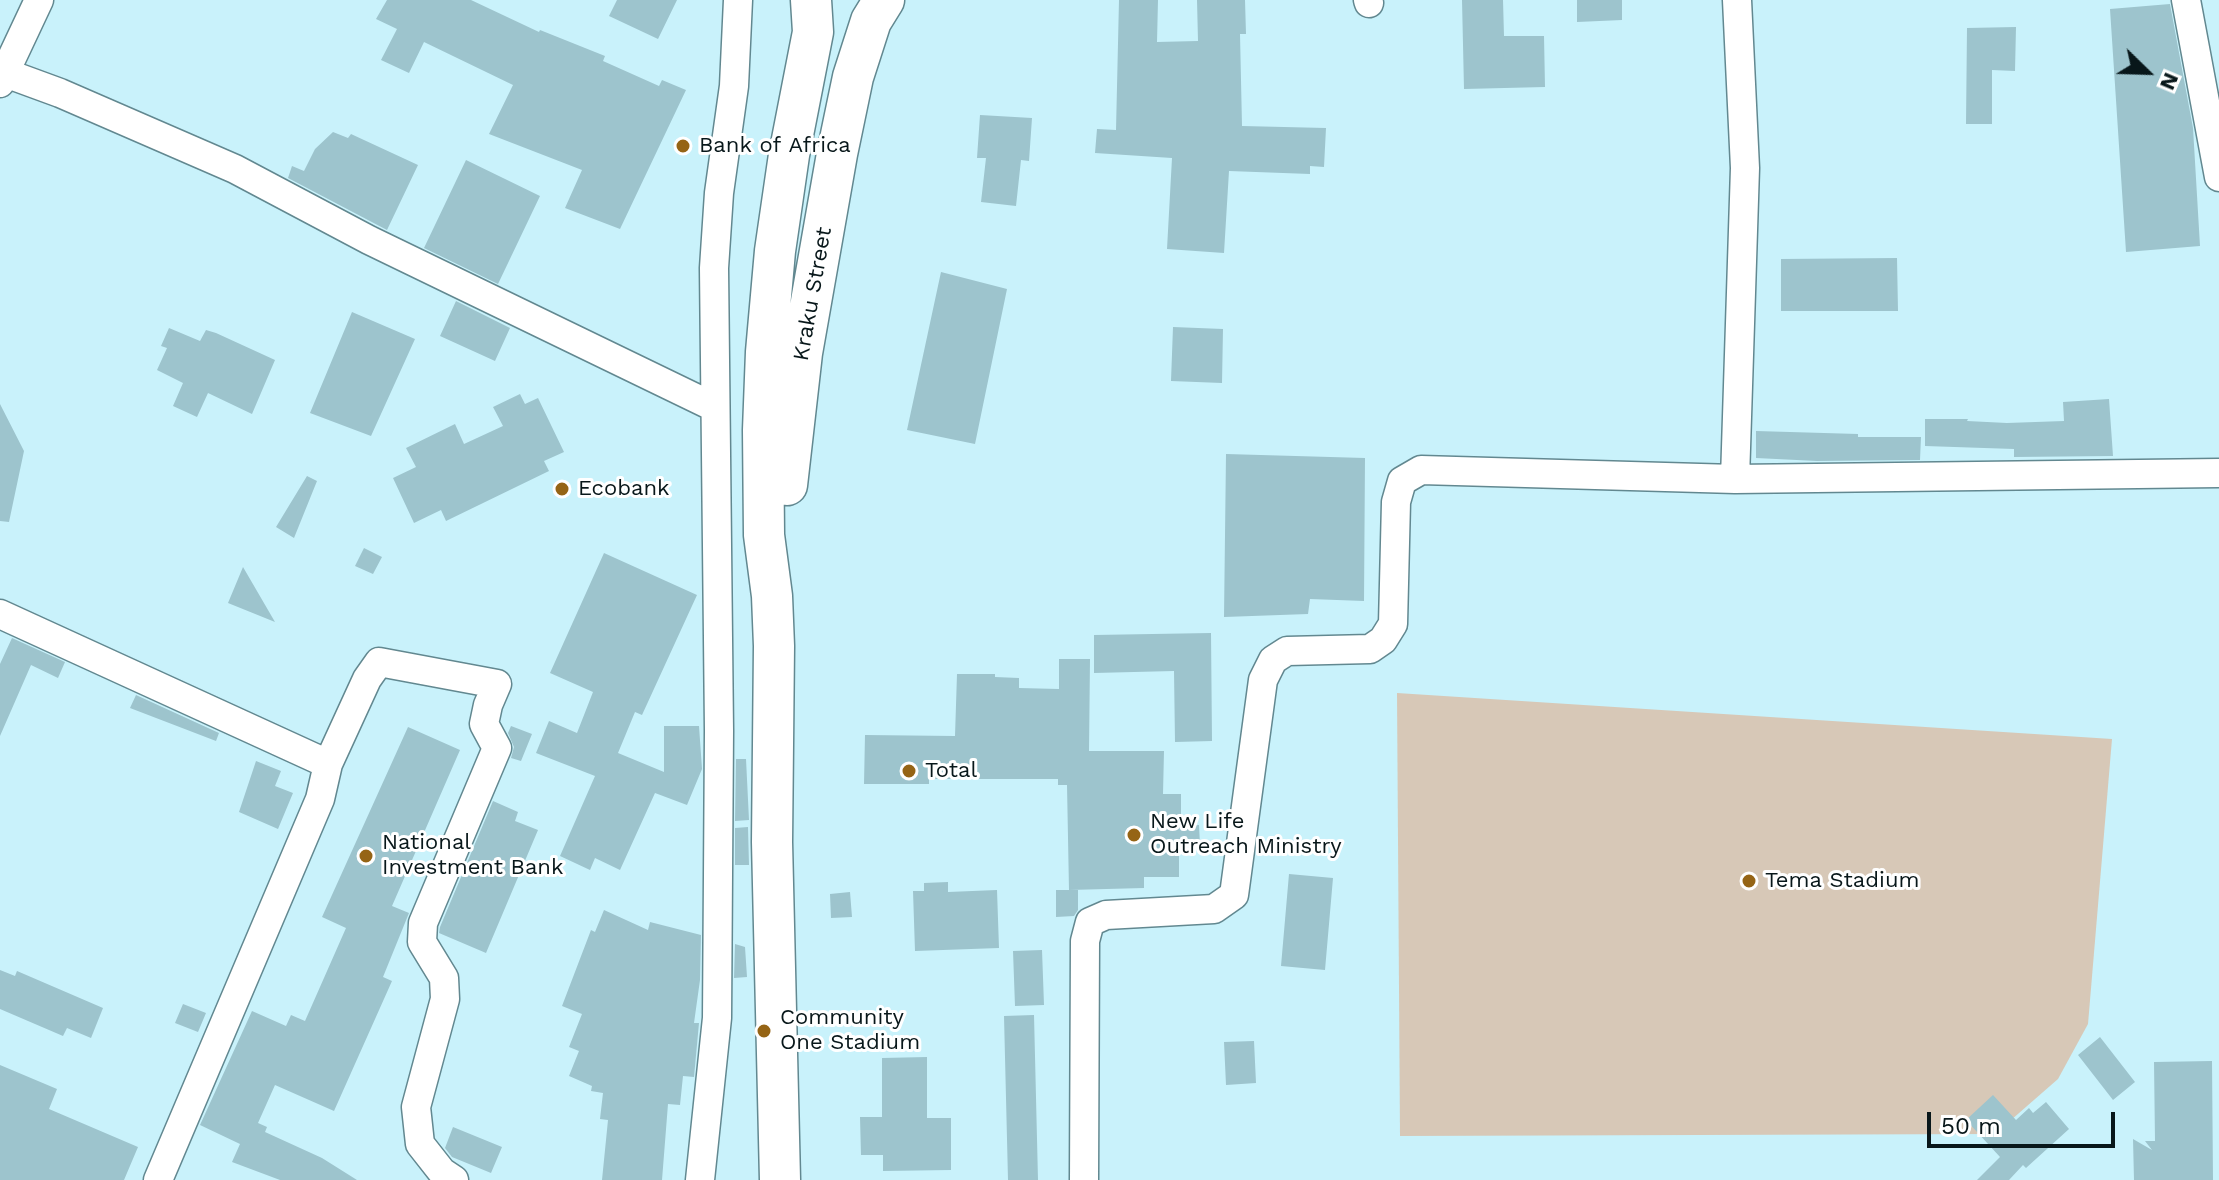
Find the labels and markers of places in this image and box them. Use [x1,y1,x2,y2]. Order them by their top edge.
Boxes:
place label: Bank of Africa [699,133,851,159]
marker: Bank of Africa [674,137,692,155]
place label: Ecobank [578,476,669,502]
marker: Ecobank [553,480,571,498]
place label: Total [925,758,977,784]
marker: Total [900,762,918,780]
place label: New Life Outreach Ministry [1150,809,1342,860]
marker: New Life Outreach Ministry [1125,826,1143,844]
place label: National Investment Bank [382,830,563,882]
marker: National Investment Bank [357,847,375,865]
place label: Tema Stadium [1765,868,1919,894]
marker: Tema Stadium [1740,872,1758,890]
place label: Community One Stadium [780,1005,920,1056]
marker: Community One Stadium [755,1022,773,1040]

